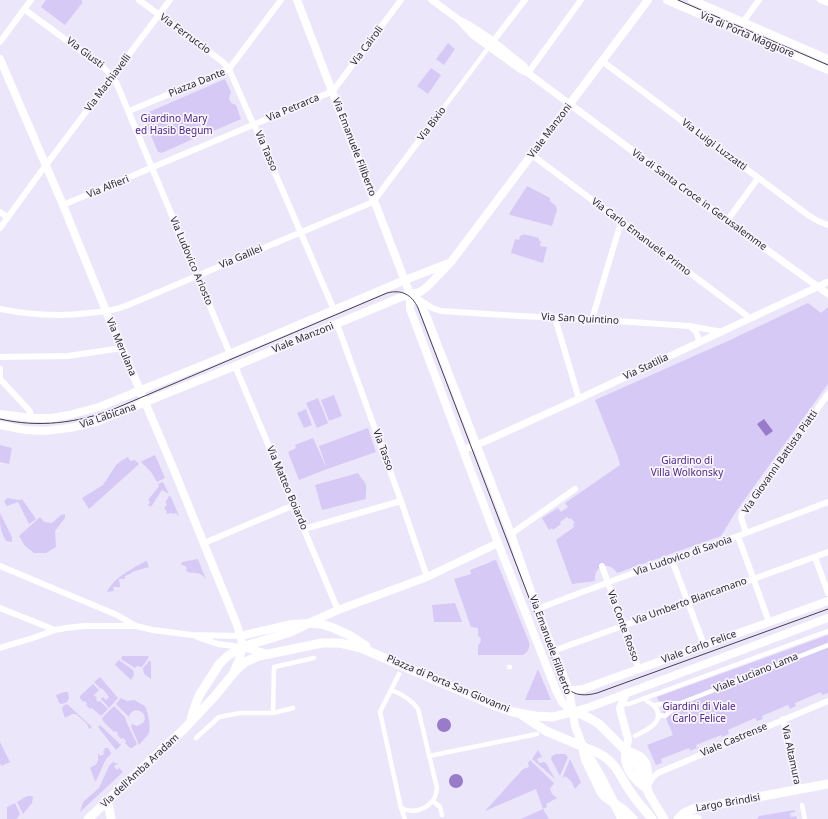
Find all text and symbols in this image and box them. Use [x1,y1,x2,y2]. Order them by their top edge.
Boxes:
street label: Via di Porta Maggiore [698,10,796,60]
street label: Via Ferruccio [157,11,213,57]
street label: Via Cairoli [348,24,386,68]
street label: Via Giusti [64,35,106,71]
street label: Via Machiavelli [82,52,134,114]
street label: Piazza Dante [167,66,227,100]
street label: Via Petrarca [265,92,321,124]
street label: Via Emanuele Filiberto [330,96,378,198]
street label: Viale Manzoni [526,101,574,161]
street label: Via Bixio [415,105,449,143]
park label: Giardino Mary ed Hasib Begum [135,113,213,136]
street label: Via Luigi Luzzatti [679,117,749,173]
street label: Via Tasso [252,129,280,173]
street label: Via di Santa Croce in Gerusalemme [629,147,769,253]
street label: Via Alfieri [85,173,131,201]
street label: Via Carlo Emanuele Primo [589,196,693,278]
street label: Via Ludovico Ariosto [167,215,215,307]
street label: Via Galilei [218,243,264,271]
street label: Via San Quintino [541,311,619,327]
street label: Via Merulana [103,316,139,378]
street label: Viale Manzoni [270,320,336,356]
street label: Via Statilia [622,351,670,383]
street label: Via Labicana [78,401,138,431]
street label: Via Giovanni Battista Piatti [740,408,820,516]
street label: Via Tasso [370,428,396,472]
street label: Via Matteo Boiardo [264,444,310,532]
park label: Giardino di Villa Wolkonsky [651,455,723,478]
street label: Via Ludovico di Savoia [632,534,734,578]
street label: Via Umberto Biancamano [632,575,748,627]
street label: Via Conte Rosso [605,589,641,663]
street label: Via Emanuele Filiberto [526,594,574,696]
street label: Viale Carlo Felice [660,628,738,666]
street label: Viale Luciano Lama [712,651,800,695]
street label: Piazza di Porta San Giovanni [385,653,511,715]
park label: Giardini di Viale Carlo Felice [662,701,736,724]
street label: Viale Castrense [699,721,769,759]
street label: Via Altamura [779,724,803,786]
street label: Via dell'Amba Aradam [98,732,182,810]
street label: Largo Brindisi [695,791,761,815]

